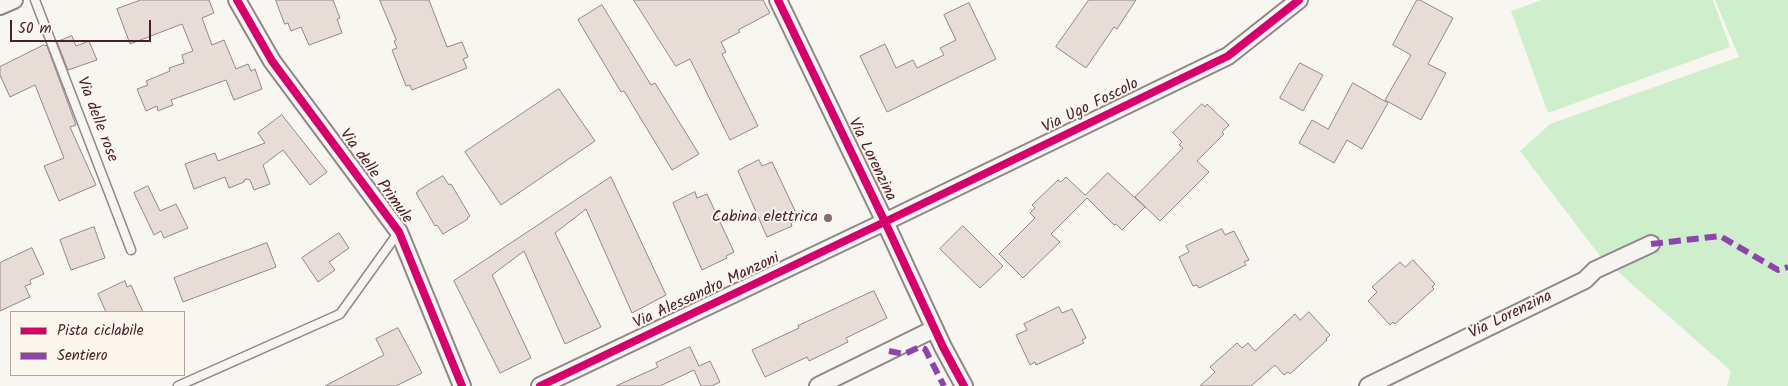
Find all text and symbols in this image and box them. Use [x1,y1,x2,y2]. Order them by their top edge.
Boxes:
scale bar [12,10,154,42]
text: 50 m [18,17,52,41]
street label: Via delle rose [71,75,121,165]
street label: Via Ugo Foscolo [1040,75,1142,139]
street label: Via Lorenzina [843,115,899,205]
street label: Via delle Primule [334,126,416,228]
place label: Cabina elettrica [712,208,818,228]
marker: Cabina elettrica [822,212,834,224]
street label: Via Alessandro Manzoni [631,250,783,334]
street label: Via Lorenzina [1466,288,1556,344]
legend [10,311,185,376]
text: Pista ciclabile [57,319,143,343]
text: Sentiero [57,344,108,368]

